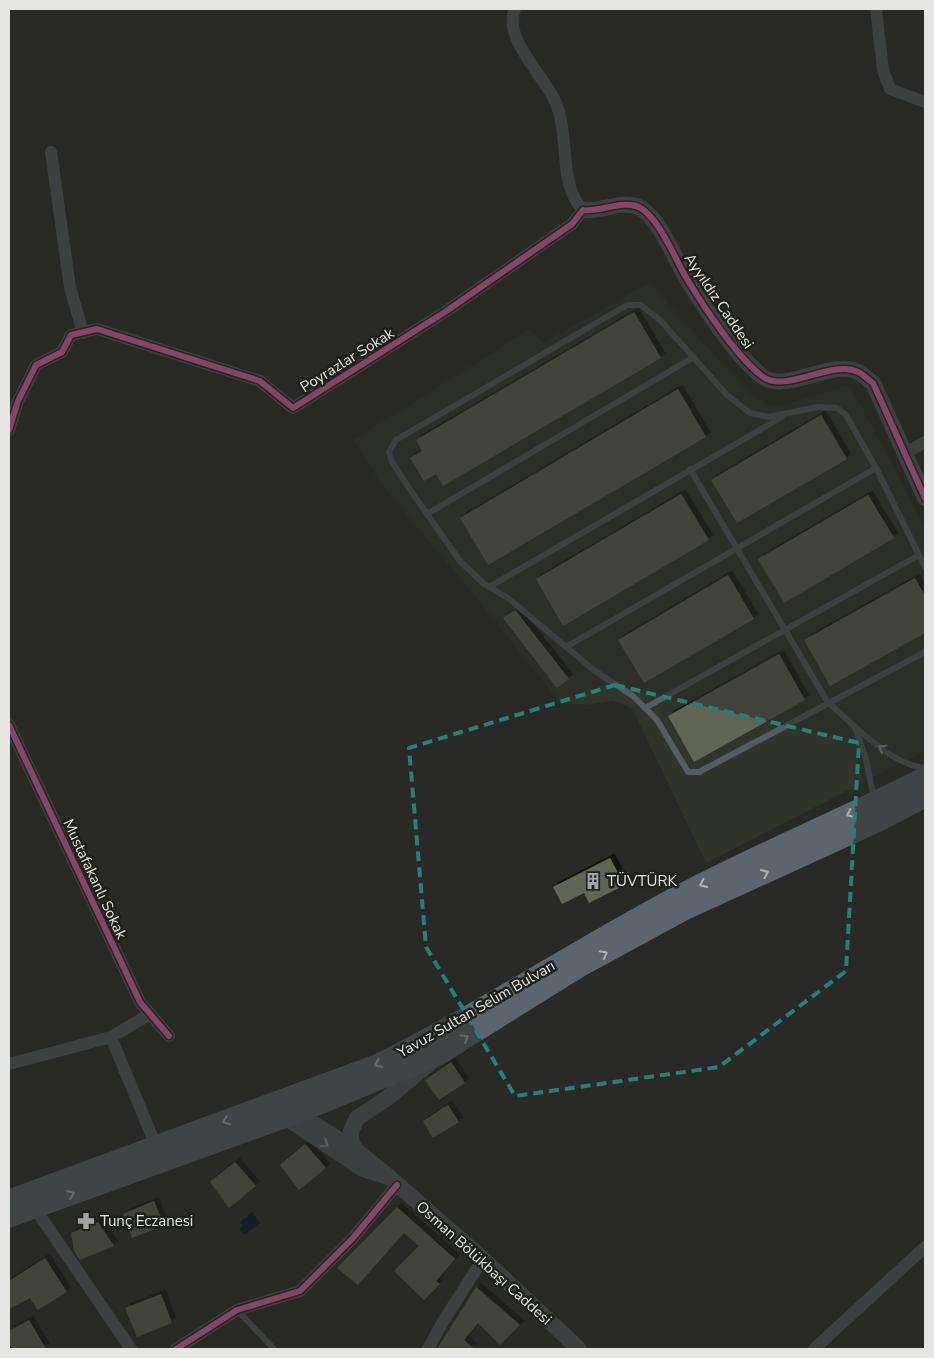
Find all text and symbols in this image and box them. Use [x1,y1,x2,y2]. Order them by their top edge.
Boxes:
street label: Ayyıldız Caddesi [680,249,758,353]
street label: Poyrazlar Sokak [296,323,398,397]
one-way arrow [878,745,887,755]
one-way arrow [846,808,855,819]
street label: Mustafakanlı Sokak [58,816,132,943]
one-way arrow [760,869,769,880]
building icon: TÜVTÜRK [583,871,603,891]
place label: TÜVTÜRK [607,871,677,891]
one-way arrow [699,877,708,888]
one-way arrow [599,950,608,960]
street label: Yavuz Sultan Selim Bulvarı [393,956,559,1063]
one-way arrow [460,1035,469,1045]
one-way arrow [374,1058,383,1069]
one-way arrow [222,1115,230,1125]
one-way arrow [320,1138,329,1148]
one-way arrow [66,1190,75,1200]
street label: Osman Bölükbaşı Caddesi [412,1197,556,1329]
pharmacy icon: Tunç Eczanesi [76,1211,96,1231]
place label: Tunç Eczanesi [100,1211,193,1231]

